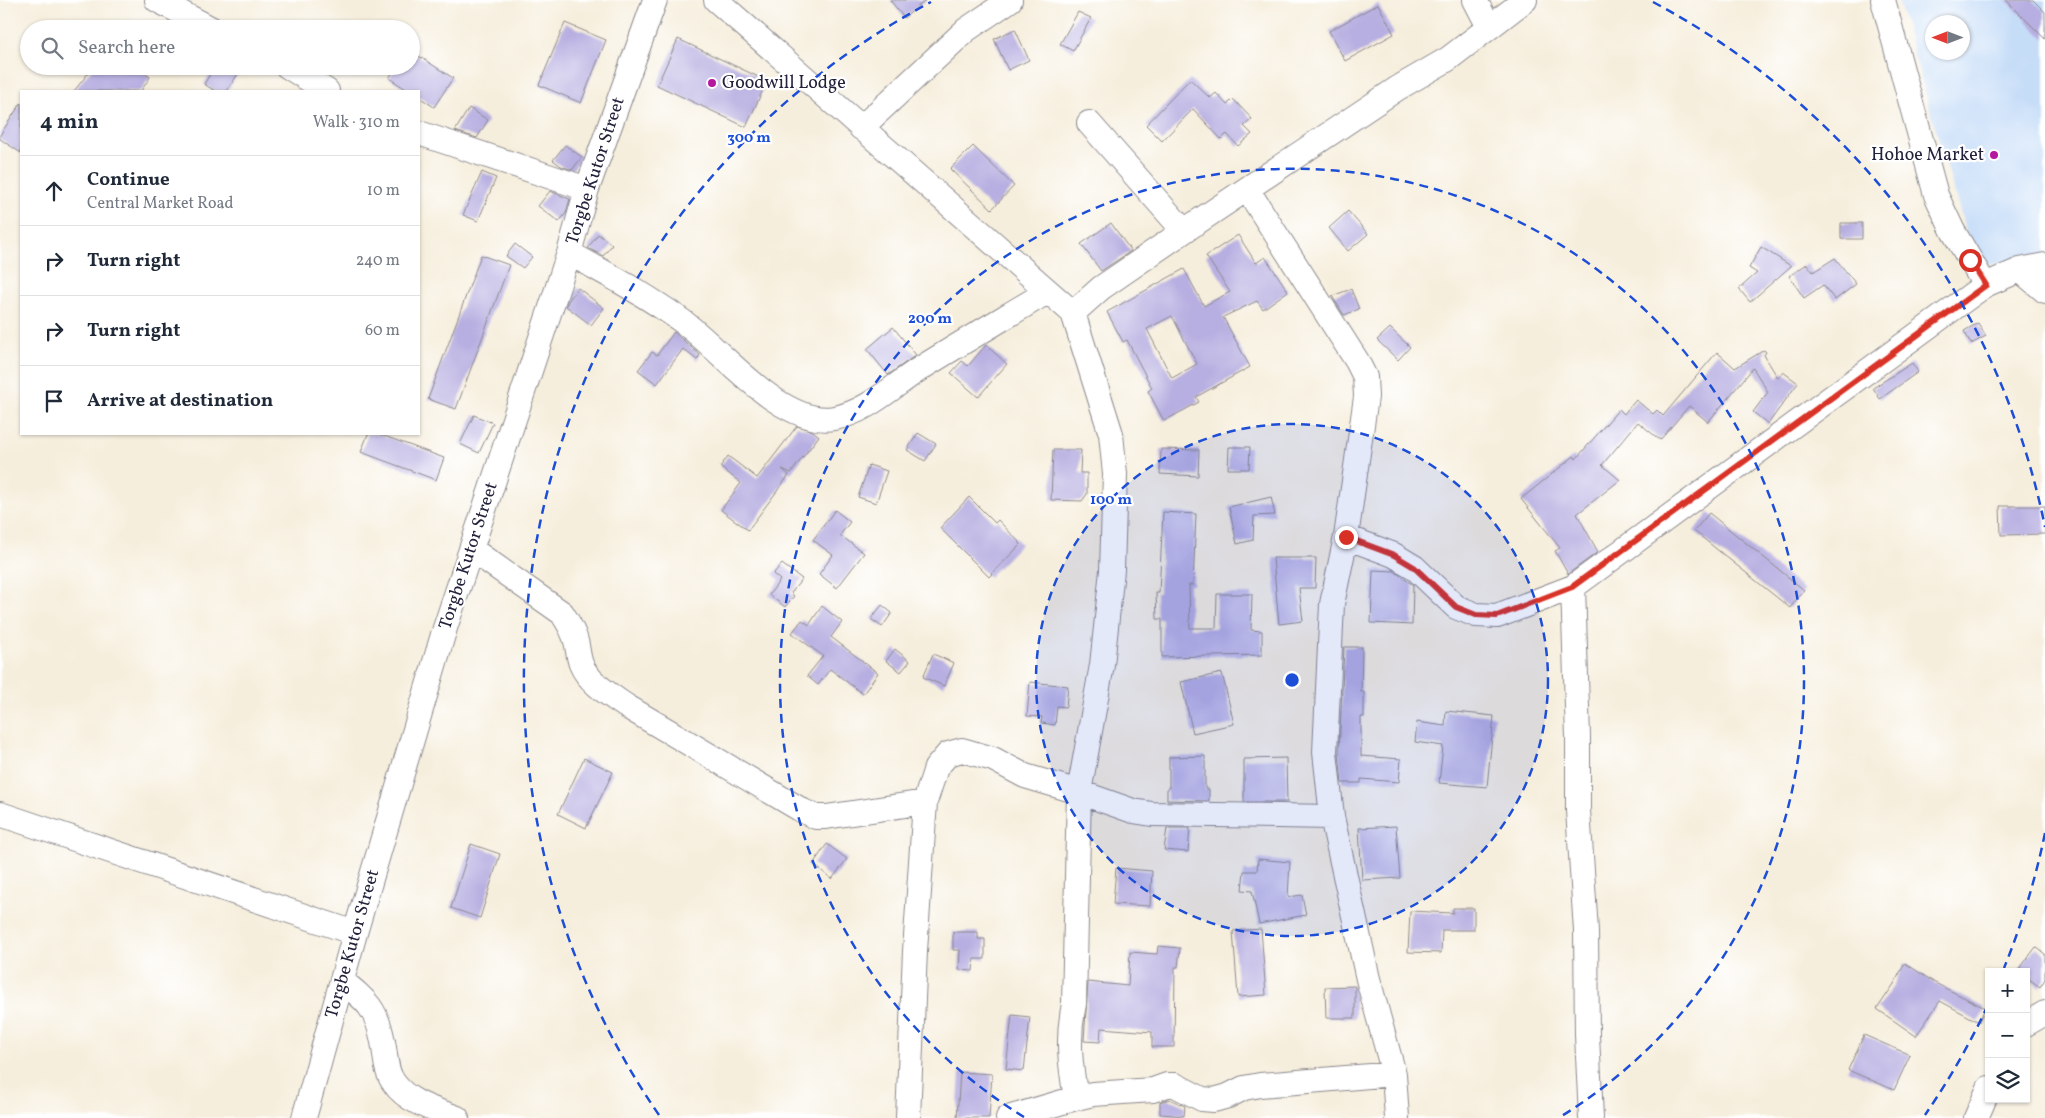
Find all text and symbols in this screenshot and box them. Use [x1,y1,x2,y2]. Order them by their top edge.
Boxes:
north arrow [1925,15,1970,60]
search box [20,20,420,75]
icon: search [38,34,66,62]
text: Search here [78,35,175,61]
place label: Goodwill Lodge [722,71,846,96]
marker: Goodwill Lodge [706,77,718,89]
street label: Torgbe Kutor Street [560,94,632,248]
text: 4 min [40,108,99,137]
text: Walk · 310 m [313,112,400,134]
text: 300 m [727,128,771,149]
place label: Hohoe Market [1871,143,1984,168]
marker: Hohoe Market [1988,149,2000,161]
text: Continue [87,167,170,193]
icon: ahead [40,177,68,205]
text: 10 m [367,180,400,202]
text: Central Market Road [87,193,233,215]
icon: right [40,247,68,275]
text: Turn right [87,248,180,274]
route start [1959,249,1982,272]
text: 240 m [356,250,400,272]
text: 200 m [908,309,952,330]
icon: right [40,317,68,345]
text: Turn right [87,318,180,344]
text: 60 m [365,320,400,342]
icon: arrive [40,387,68,415]
text: Arrive at destination [87,388,273,414]
street label: Torgbe Kutor Street [433,479,505,633]
text: 100 m [1090,490,1133,511]
route end [1335,526,1358,549]
centre of rings [1283,671,1301,689]
street label: Torgbe Kutor Street [320,867,386,1021]
map controls [1985,968,2030,1103]
button: + [1985,968,2030,1013]
button: − [1985,1013,2030,1058]
button: layers [1985,1058,2030,1103]

